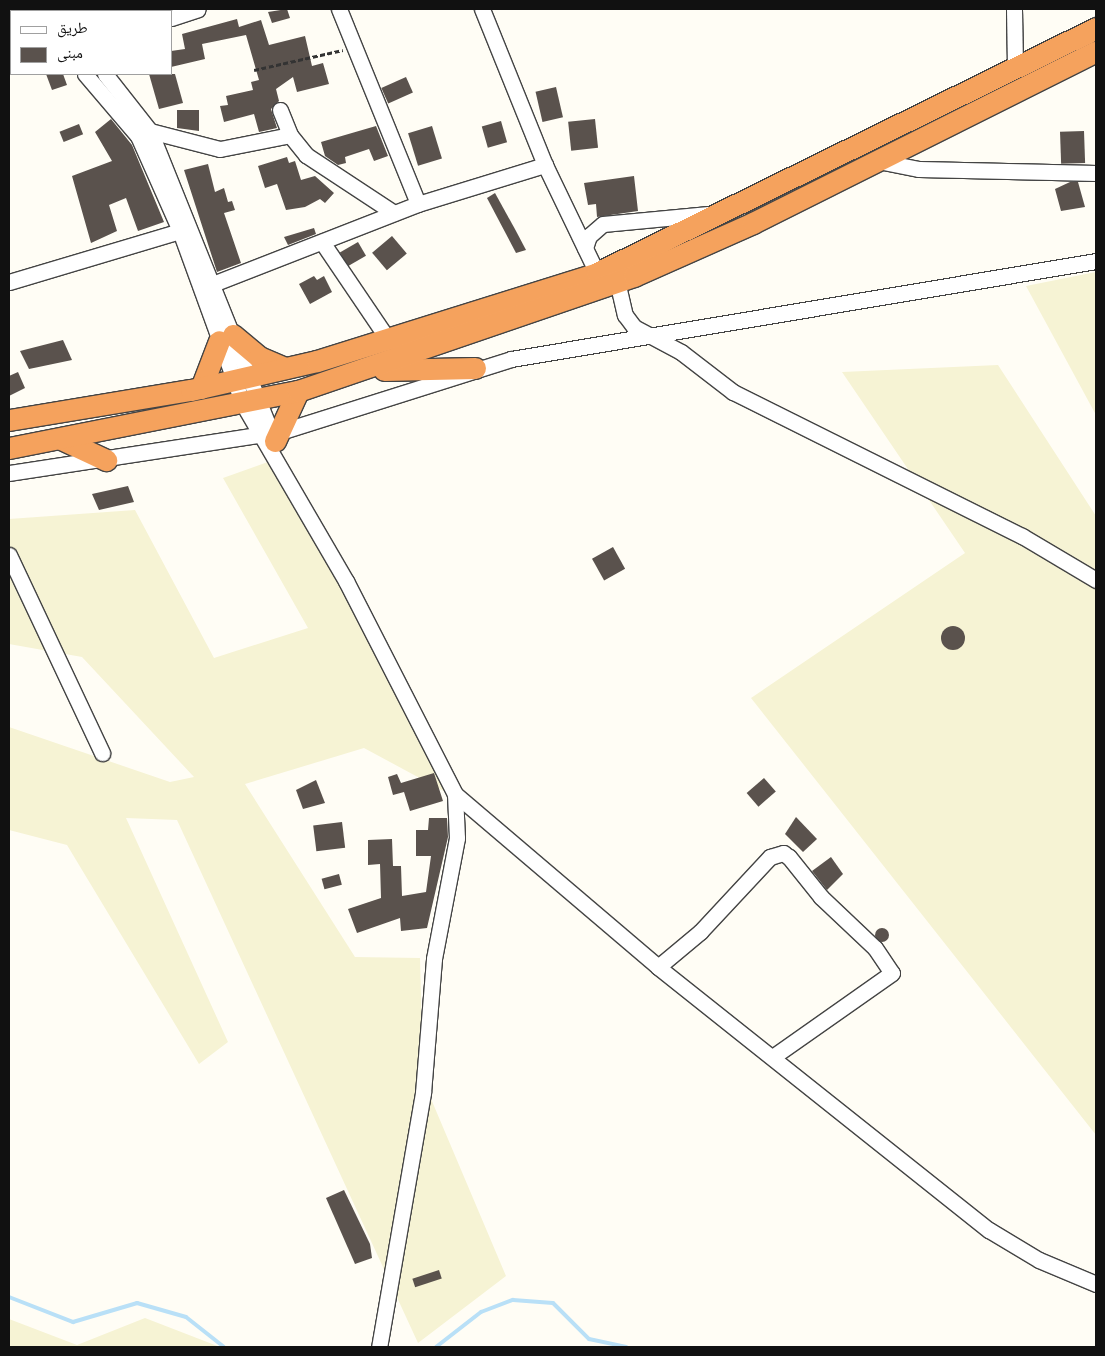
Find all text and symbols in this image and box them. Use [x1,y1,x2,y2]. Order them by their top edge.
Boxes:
legend [10,10,172,75]
text: طريق [57,17,88,37]
text: مبنى [57,42,83,62]

